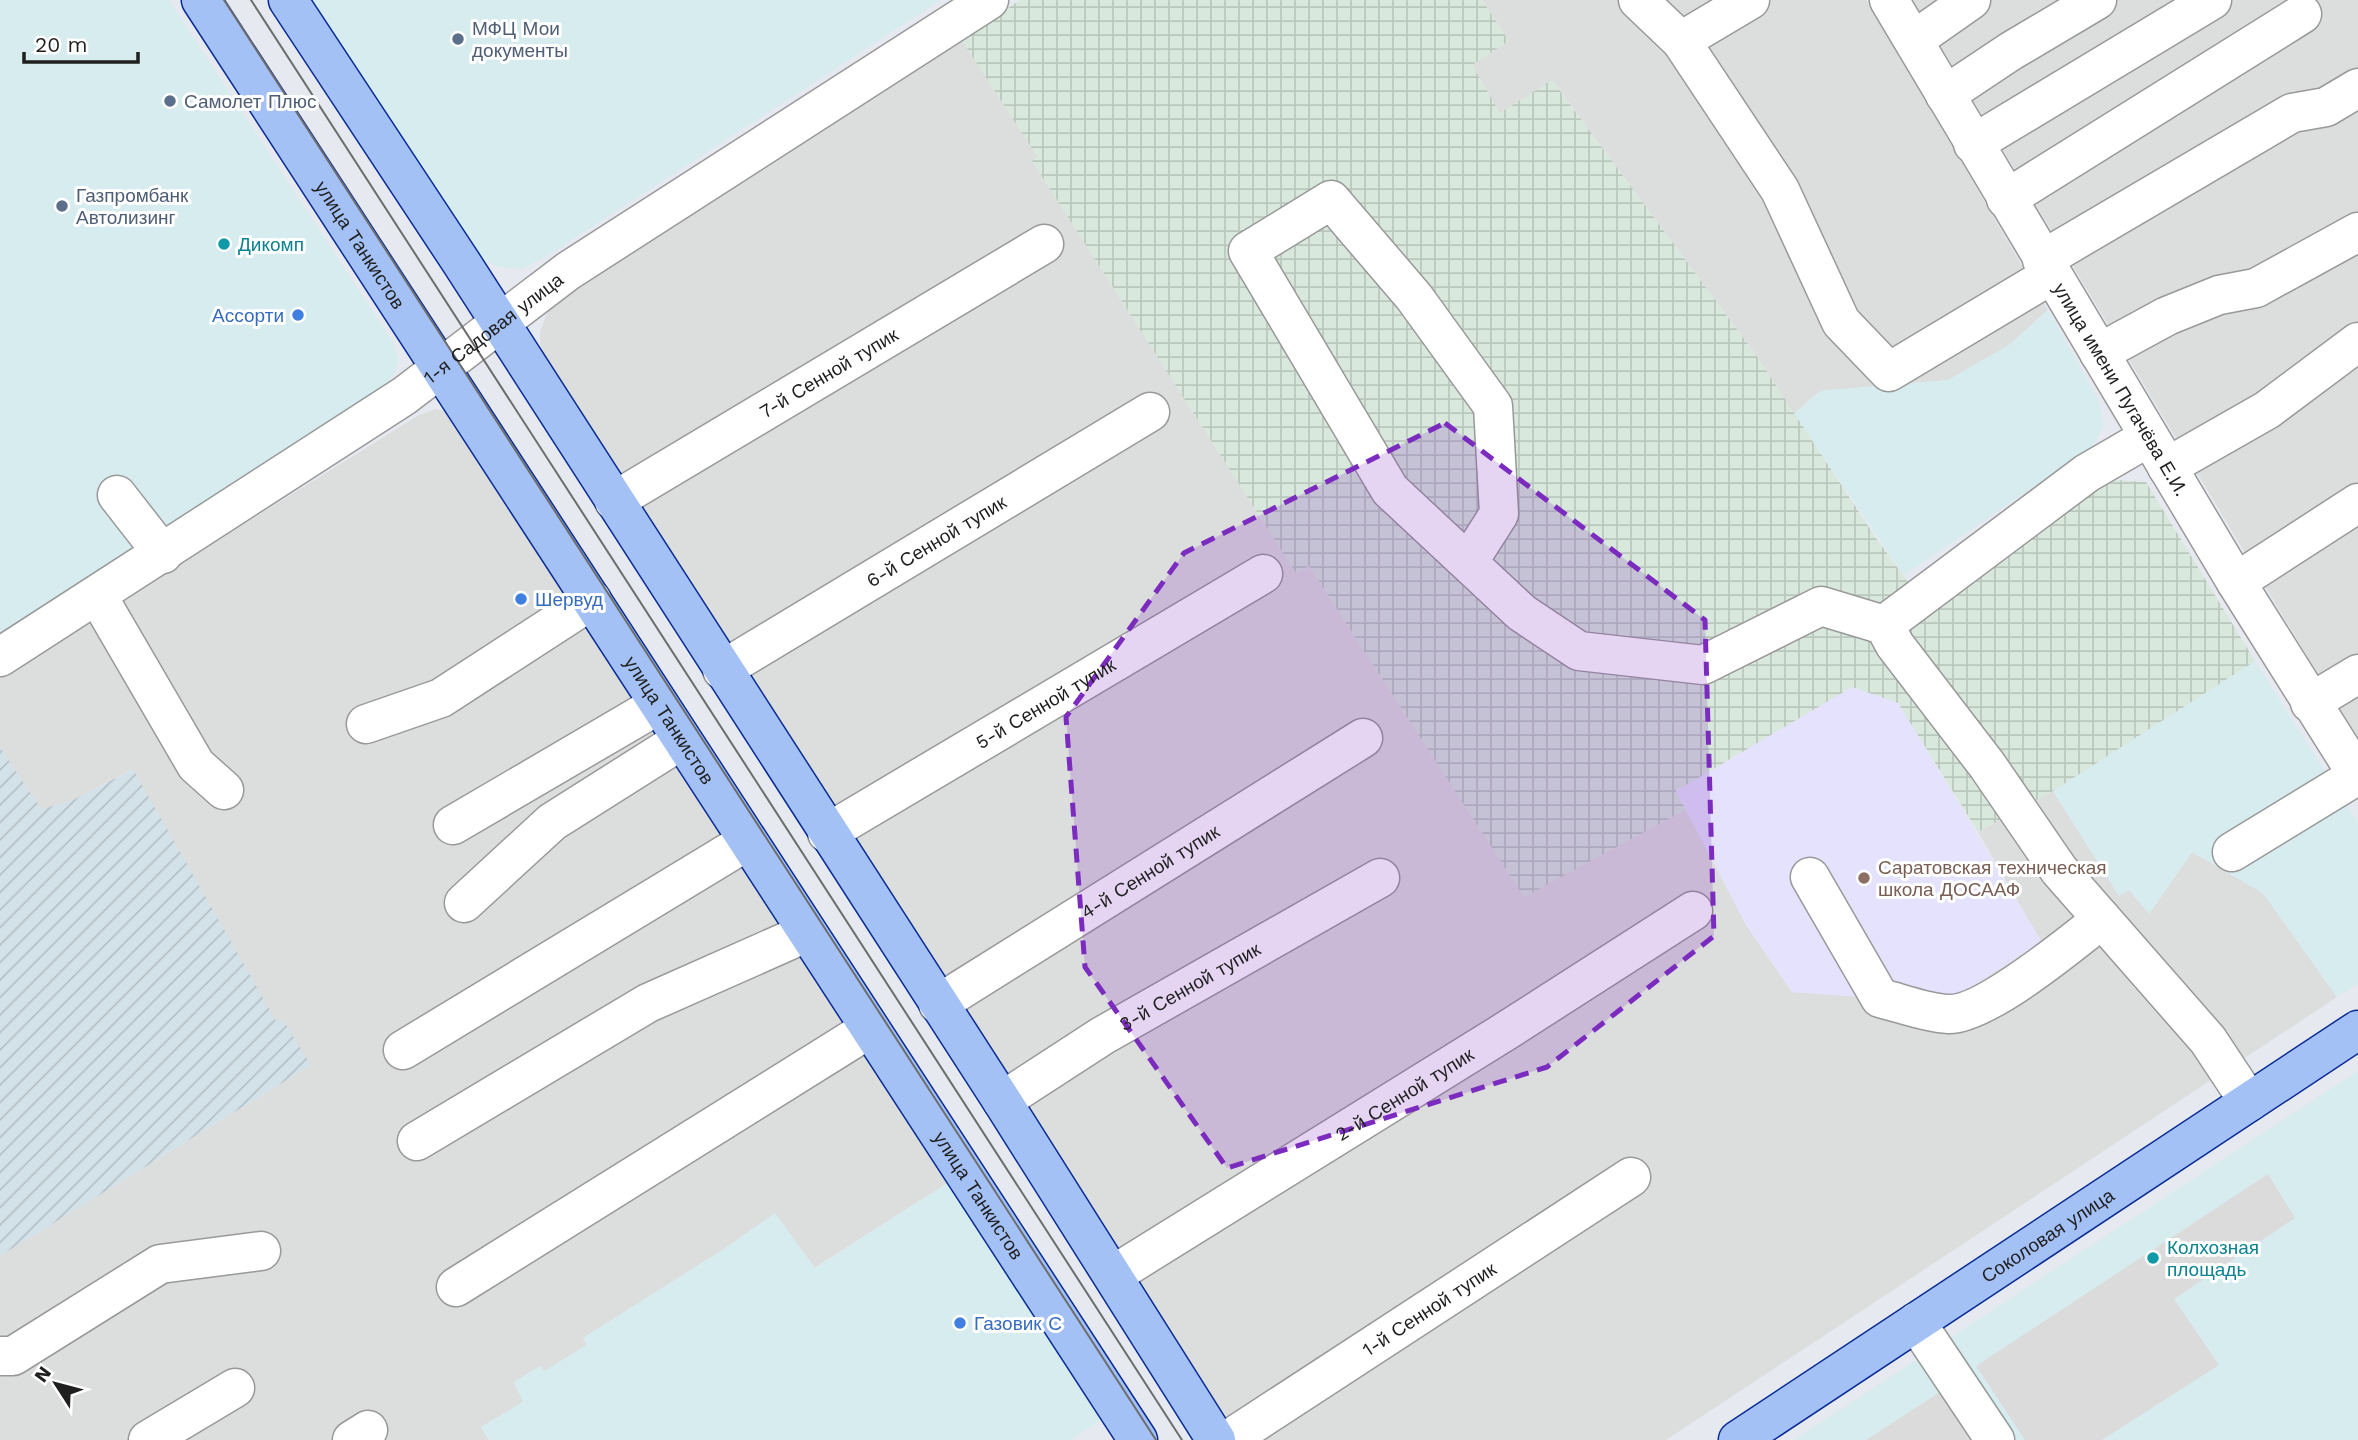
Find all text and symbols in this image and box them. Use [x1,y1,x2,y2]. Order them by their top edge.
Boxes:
place label: МФЦ Мои документы [472,17,568,62]
scale bar [24,21,138,65]
marker: МФЦ Мои документы [450,31,466,47]
text: 20 m [35,32,87,57]
place label: Самолет Плюс [184,90,316,113]
marker: Самолет Плюс [162,93,178,109]
street label: улица Танкистов [310,176,410,313]
place label: Газпромбанк Автолизинг [76,184,189,229]
marker: Газпромбанк Автолизинг [54,198,70,214]
place label: Дикомп [238,233,304,256]
marker: Дикомп [216,236,232,252]
street label: 1-я Садовая улица [419,267,568,389]
street label: улица имени Пугачёва Е.И. [2049,278,2193,500]
place label: Ассорти [212,304,284,327]
marker: Ассорти [290,307,306,323]
street label: 7-й Сенной тупик [755,322,903,423]
street label: 6-й Сенной тупик [862,490,1011,592]
place label: Шервуд [535,588,603,611]
marker: Шервуд [513,591,529,607]
street label: улица Танкистов [619,652,720,788]
street label: 5-й Сенной тупик [971,653,1120,754]
street label: 4-й Сенной тупик [1076,819,1224,923]
place label: Саратовская техническая школа ДОСААФ [1878,856,2107,901]
marker: Саратовская техническая школа ДОСААФ [1856,870,1872,886]
street label: 3-й Сенной тупик [1115,937,1265,1035]
street label: 2-й Сенной тупик [1331,1042,1478,1146]
street label: улица Танкистов [929,1127,1029,1264]
street label: Соколовая улица [1977,1183,2119,1288]
place label: Колхозная площадь [2167,1236,2259,1281]
marker: Колхозная площадь [2145,1250,2161,1266]
street label: 1-й Сенной тупик [1358,1257,1501,1361]
place label: Газовик С [974,1312,1062,1335]
marker: Газовик С [952,1315,968,1331]
north arrow [21,1349,91,1419]
text: N [29,1362,56,1387]

